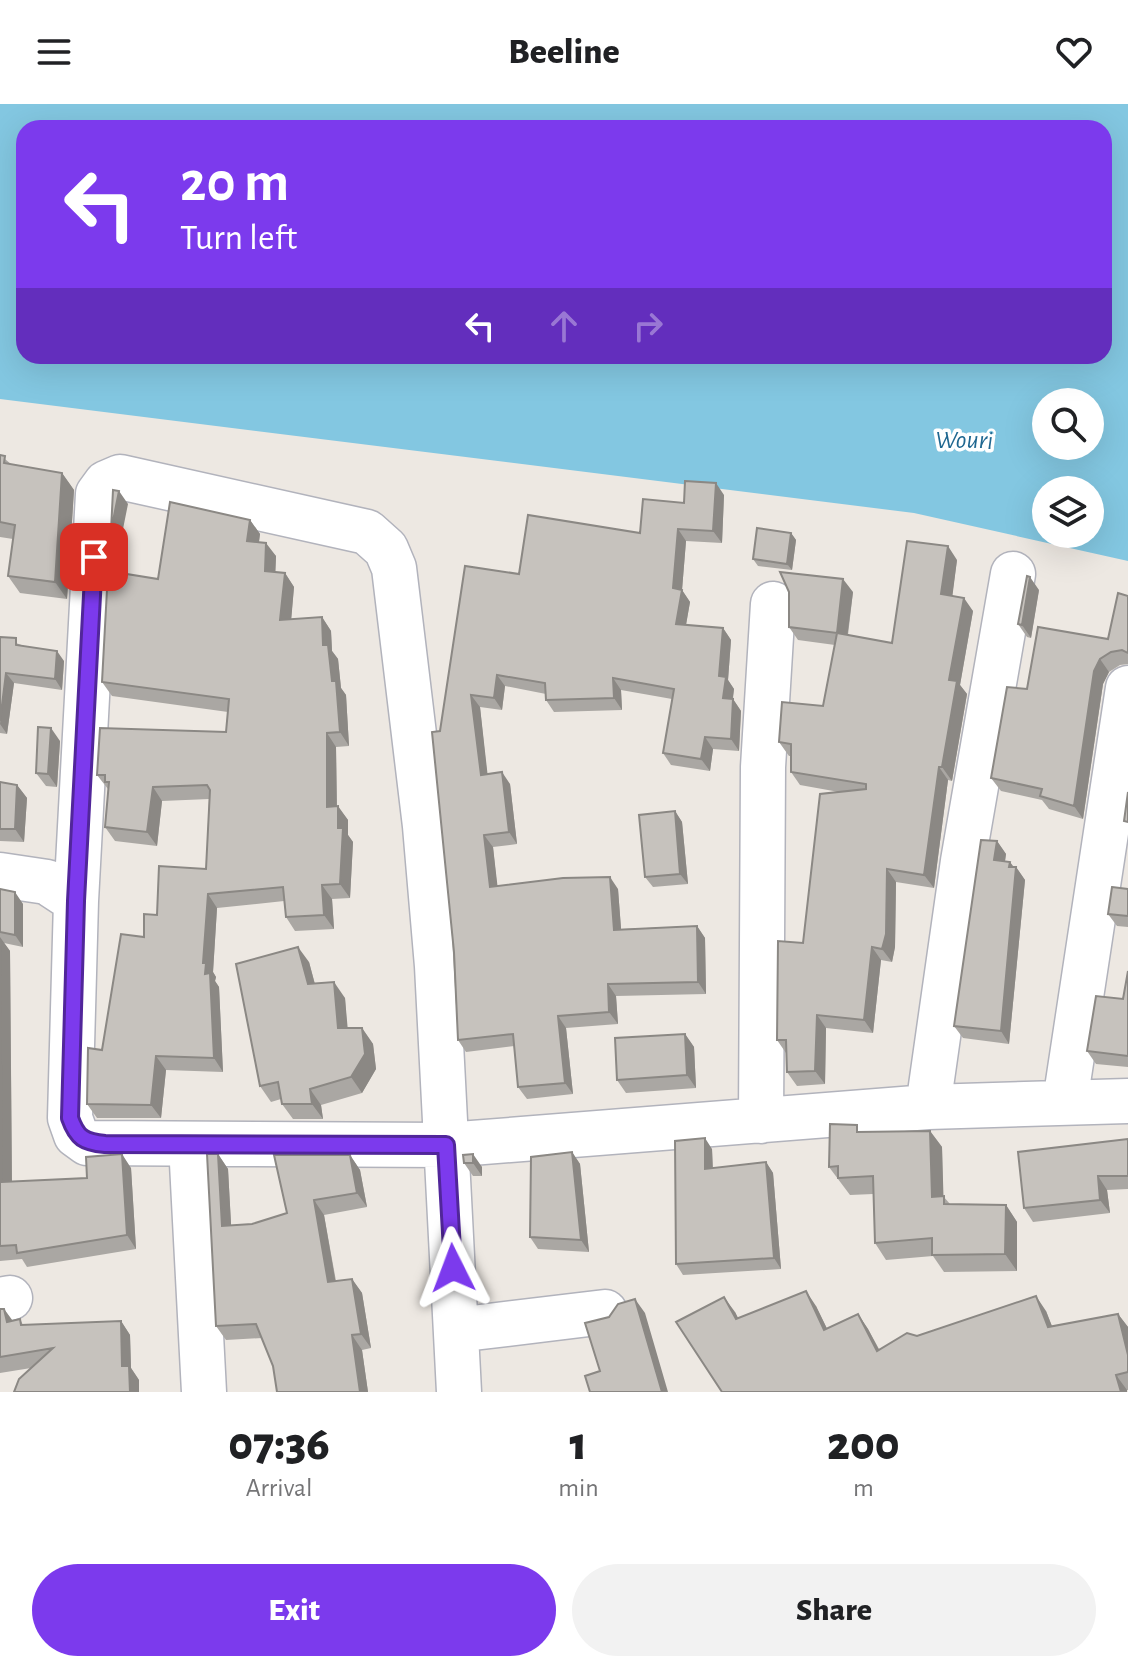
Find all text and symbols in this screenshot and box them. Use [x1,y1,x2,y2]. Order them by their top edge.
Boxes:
icon: menu [32,30,76,74]
icon: heart [1052,30,1096,74]
text: Beeline [508,34,620,70]
icon: left [48,152,152,256]
text: 20 m [180,155,289,211]
text: Turn left [180,220,297,256]
icon: left [458,304,502,348]
icon: ahead [542,304,586,348]
icon: right [626,304,670,348]
map controls [1032,388,1104,548]
button: search [1032,388,1104,460]
water label: Wouri [935,427,993,453]
button: layers [1032,476,1104,548]
pin [60,523,128,591]
icon: arrive [72,535,116,579]
position arrow [411,1226,495,1310]
text: 07:36 [228,1421,330,1469]
text: 1 [570,1421,587,1469]
text: 200 [827,1421,900,1469]
text: Arrival [246,1475,312,1501]
text: min [558,1475,599,1501]
text: m [853,1475,874,1501]
button: Exit [32,1564,556,1656]
button: Share [572,1564,1096,1656]

